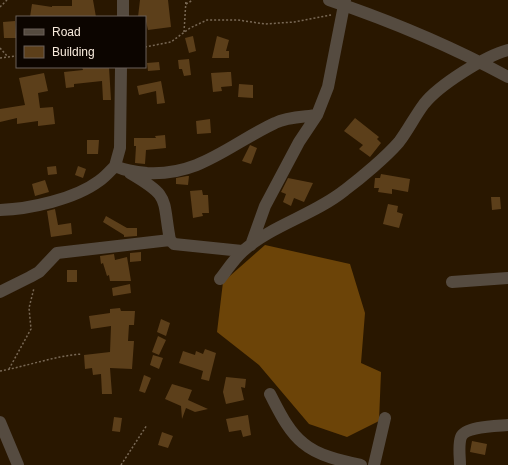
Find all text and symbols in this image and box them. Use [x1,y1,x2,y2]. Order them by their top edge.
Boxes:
legend [16,16,146,68]
text: Road [52,25,81,39]
text: Building [52,45,95,59]

